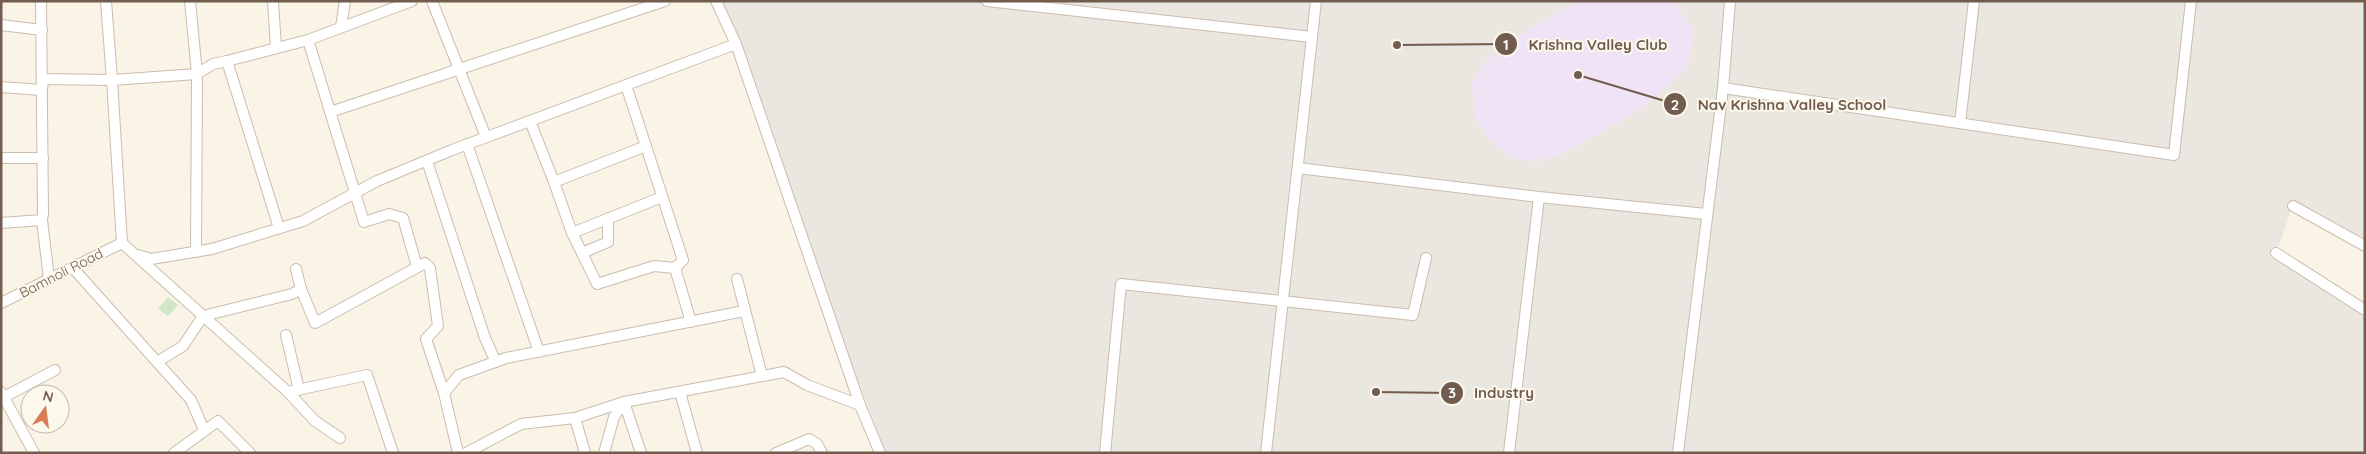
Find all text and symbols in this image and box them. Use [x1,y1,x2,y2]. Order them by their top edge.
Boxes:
callout: Krishna Valley Club [1494,29,1678,59]
text: 1 [1503,35,1509,54]
text: Krishna Valley Club [1528,35,1668,54]
callout: Nav Krishna Valley School [1663,89,1896,119]
text: 2 [1671,95,1679,114]
text: Nav Krishna Valley School [1698,95,1886,114]
street label: Bamnoli Road [16,244,106,302]
callout: Industry [1439,378,1544,408]
text: 3 [1448,383,1456,402]
text: Industry [1474,383,1534,402]
north arrow [20,384,70,434]
text: N [41,386,55,406]

